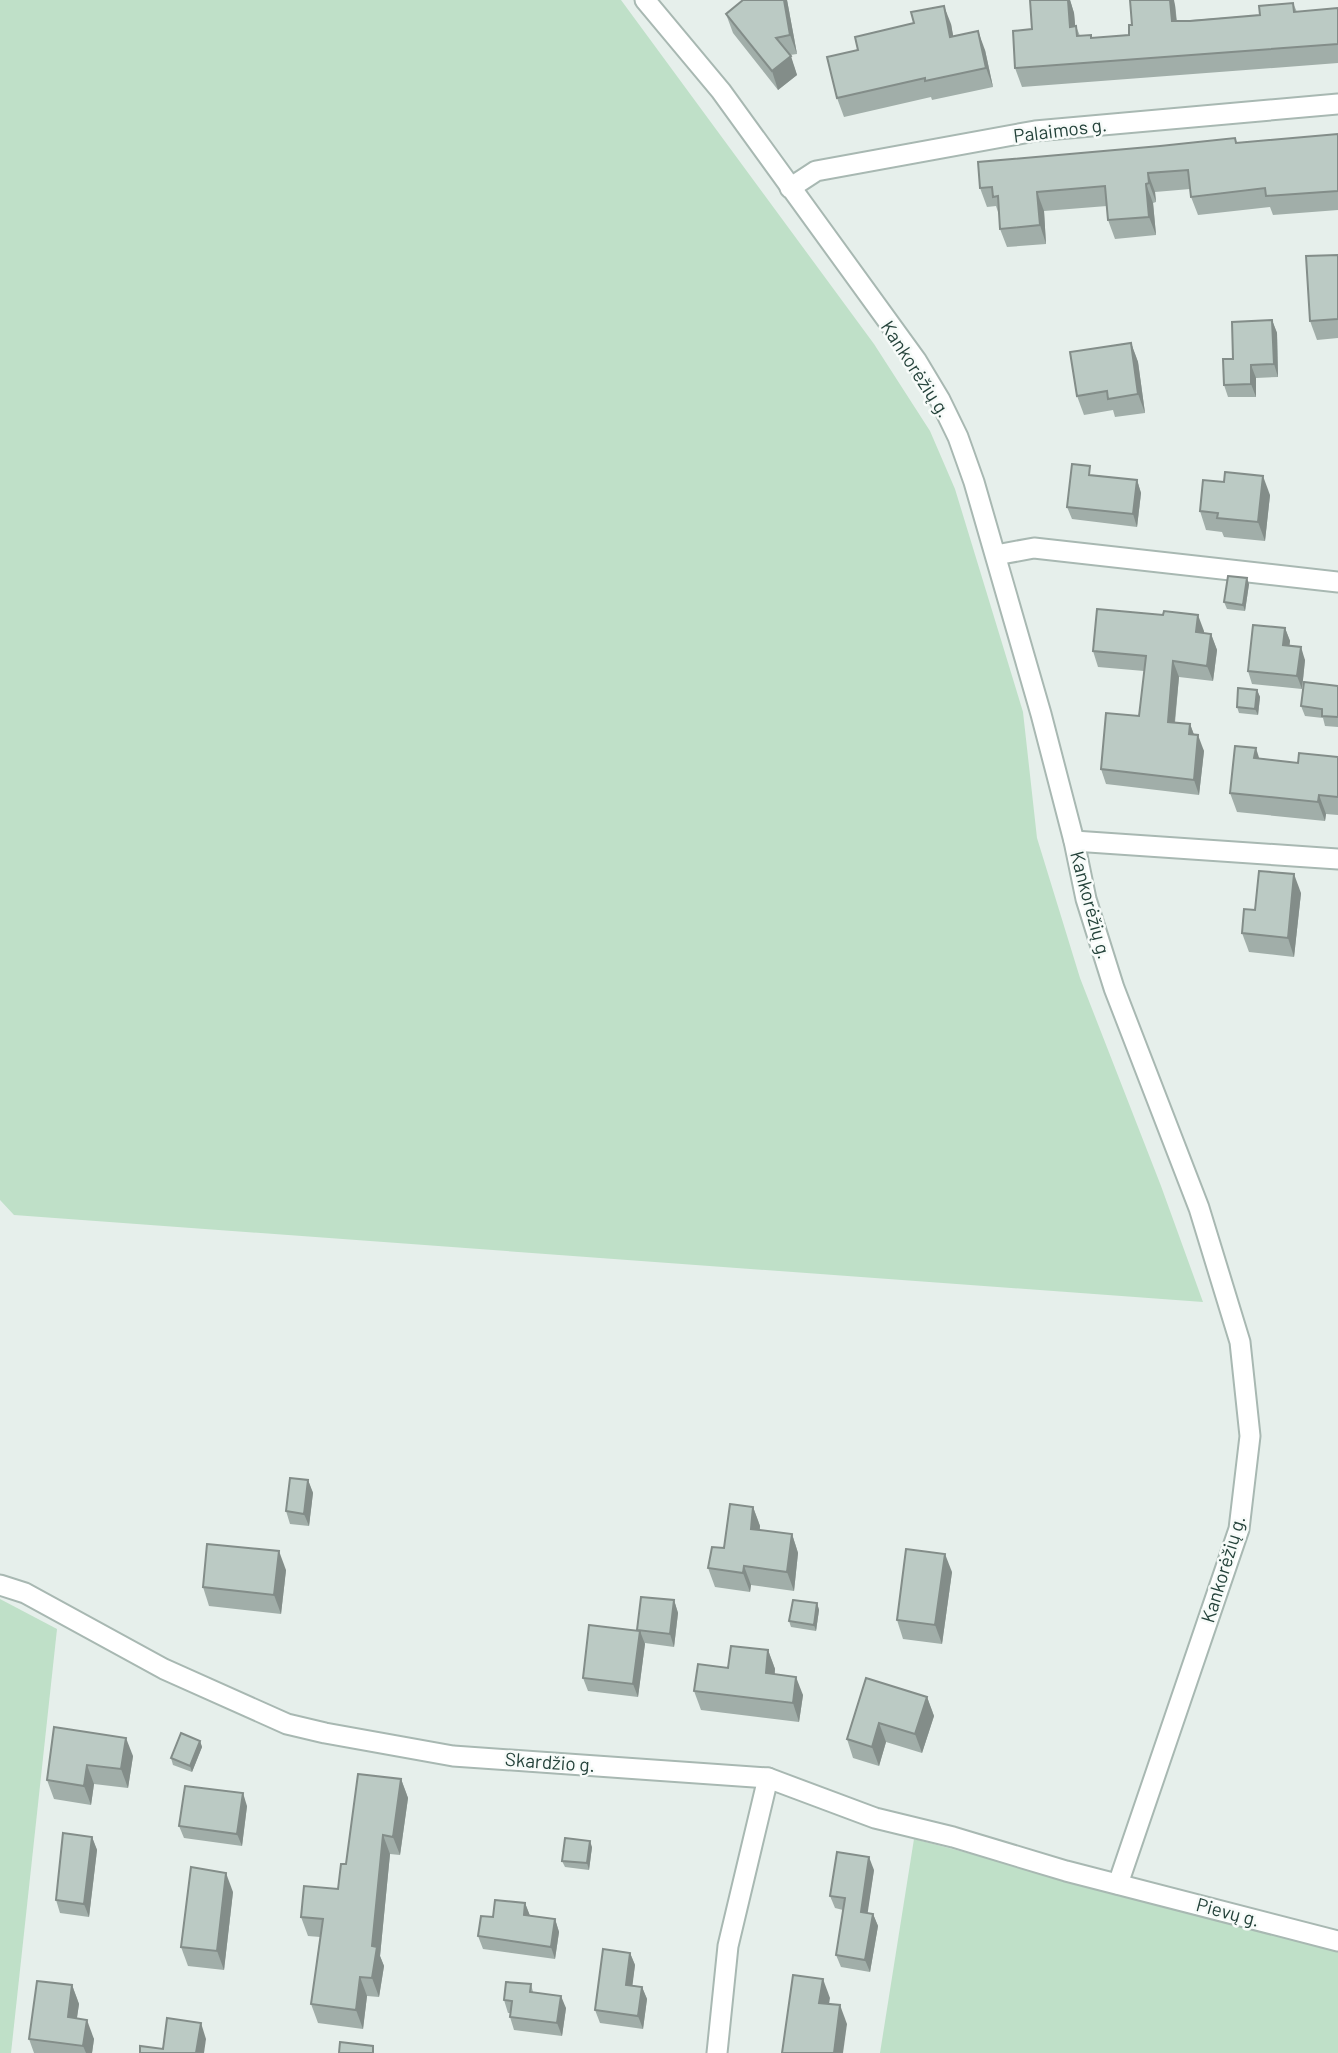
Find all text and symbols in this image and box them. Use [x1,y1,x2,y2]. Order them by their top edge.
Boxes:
street label: Palaimos g. [1012,112,1108,147]
street label: Kankorėžių g. [877,316,956,421]
street label: Kankorėžių g. [1066,848,1117,961]
street label: Kankorėžių g. [1195,1513,1250,1625]
street label: Skardžio g. [504,1747,596,1776]
street label: Pievų g. [1194,1892,1262,1931]

